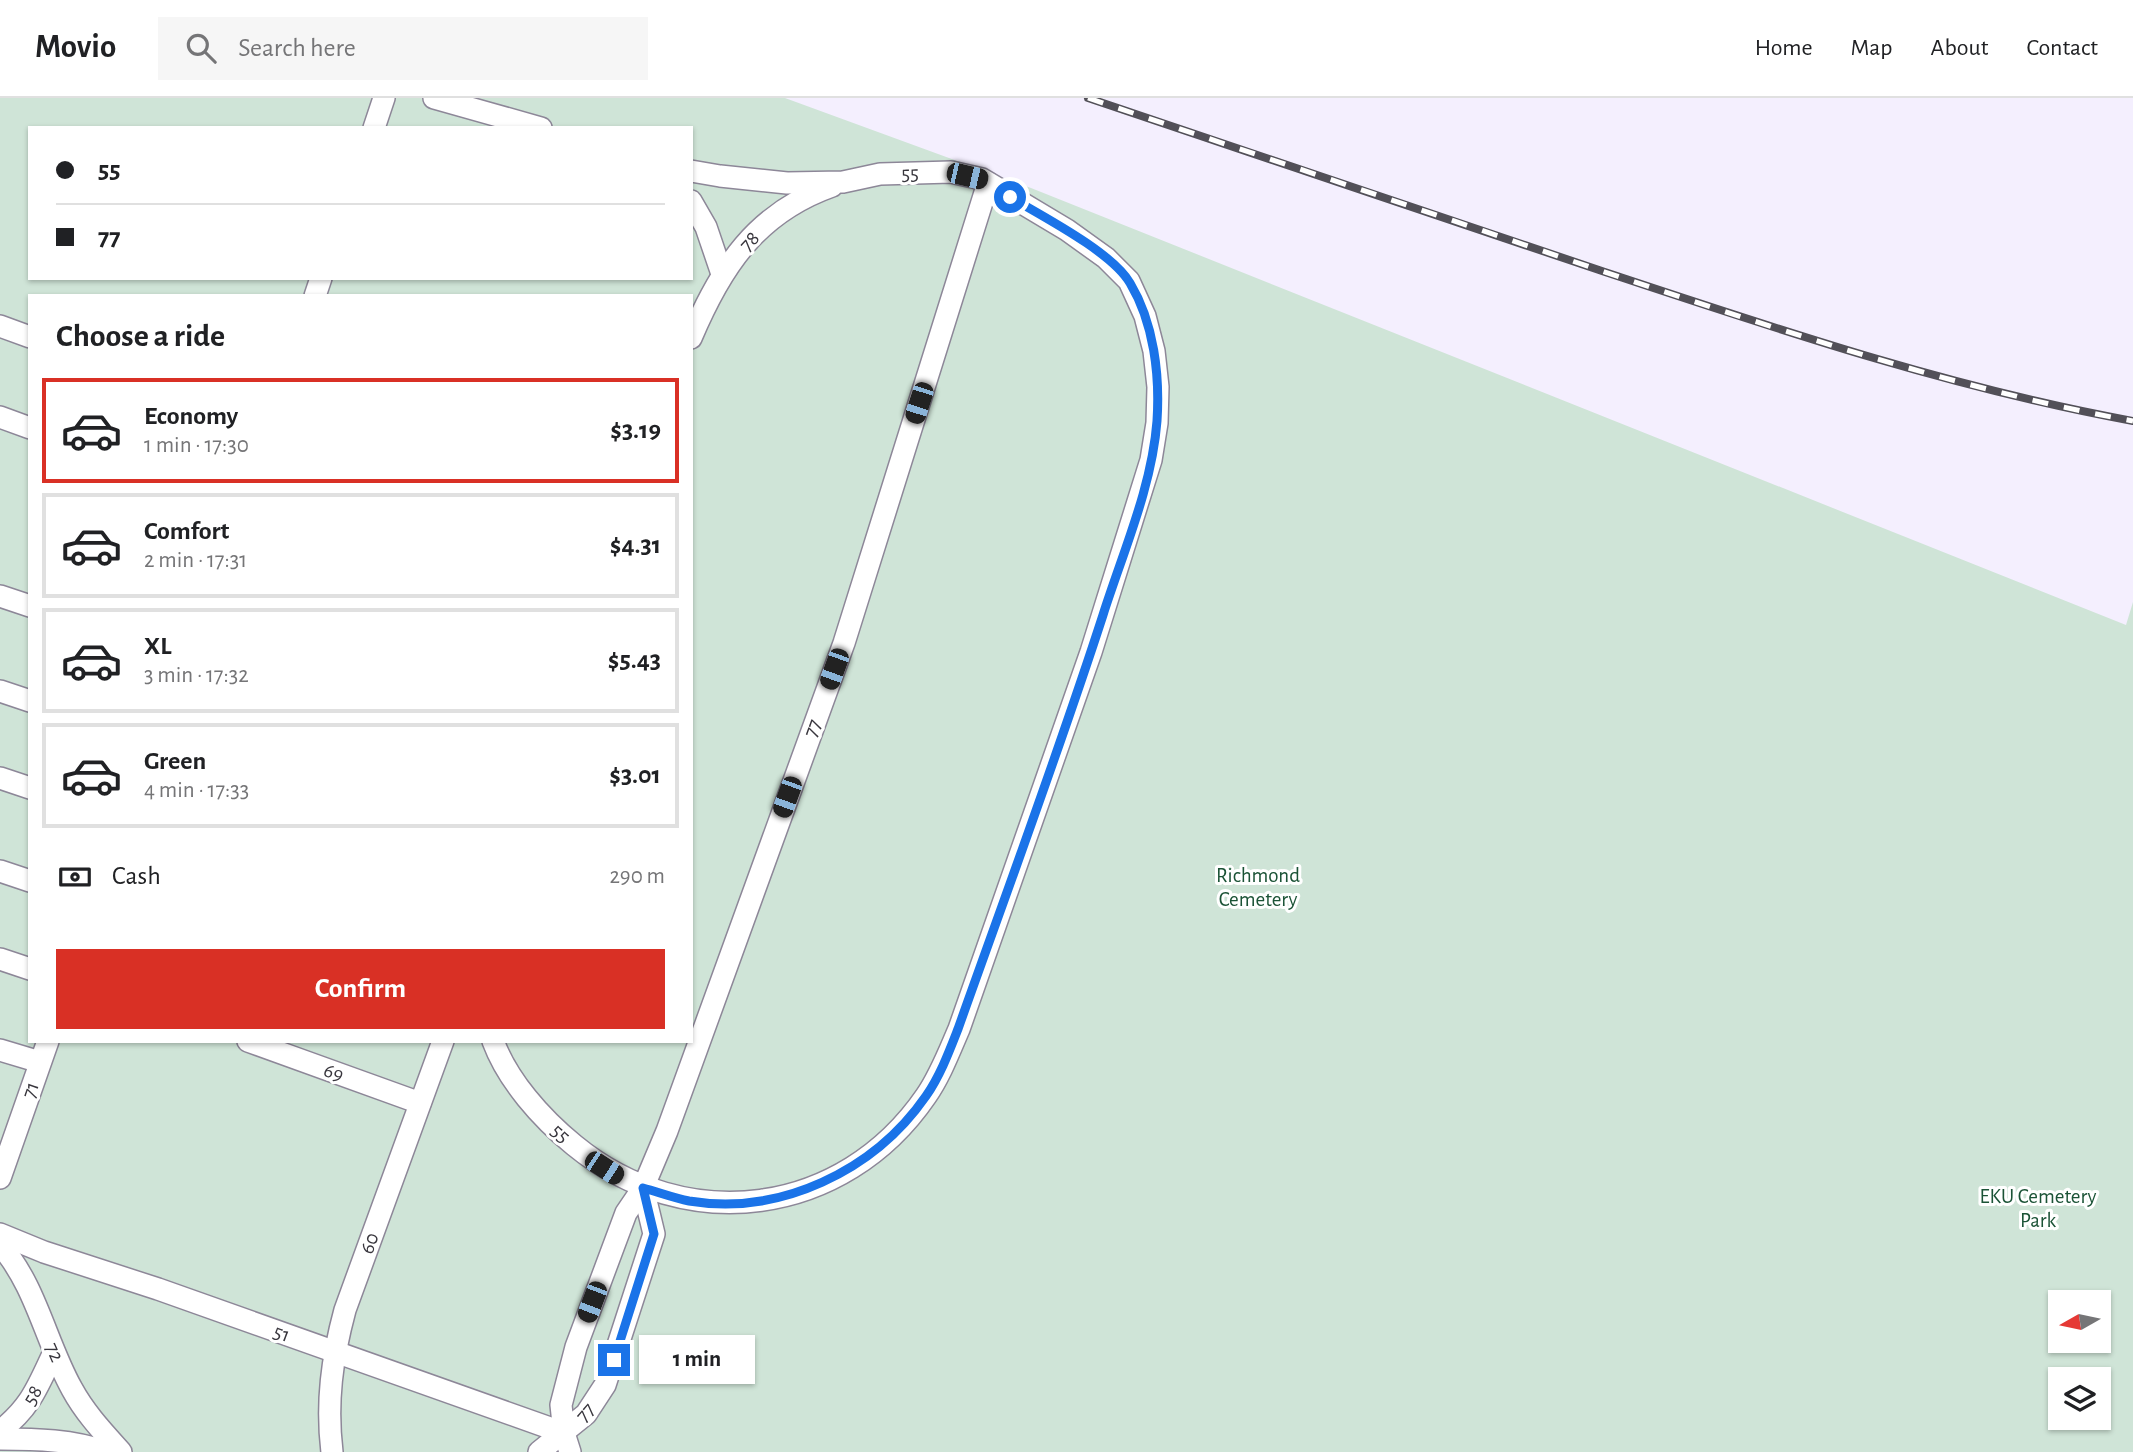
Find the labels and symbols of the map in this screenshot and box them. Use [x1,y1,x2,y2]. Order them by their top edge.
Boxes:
car [945,161,990,191]
street label: 55 [901,163,919,184]
route start [994,181,1026,213]
street label: 78 [735,227,763,255]
car [903,380,936,426]
car [817,646,852,692]
street label: 77 [800,716,825,740]
car [770,774,805,820]
park label: Richmond Cemetery [1216,865,1300,910]
street label: 69 [321,1059,347,1086]
street label: 71 [18,1079,43,1101]
street label: 55 [547,1120,574,1147]
car [581,1148,628,1188]
park label: EKU Cemetery Park [1980,1186,2097,1231]
street label: 60 [356,1230,383,1257]
car [575,1279,610,1325]
north arrow [2048,1290,2110,1353]
street label: 51 [271,1321,293,1346]
callout: 1 min [638,1336,754,1384]
street label: 72 [41,1340,68,1365]
route end [598,1344,630,1376]
street label: 58 [19,1382,46,1409]
street label: 77 [572,1399,599,1426]

